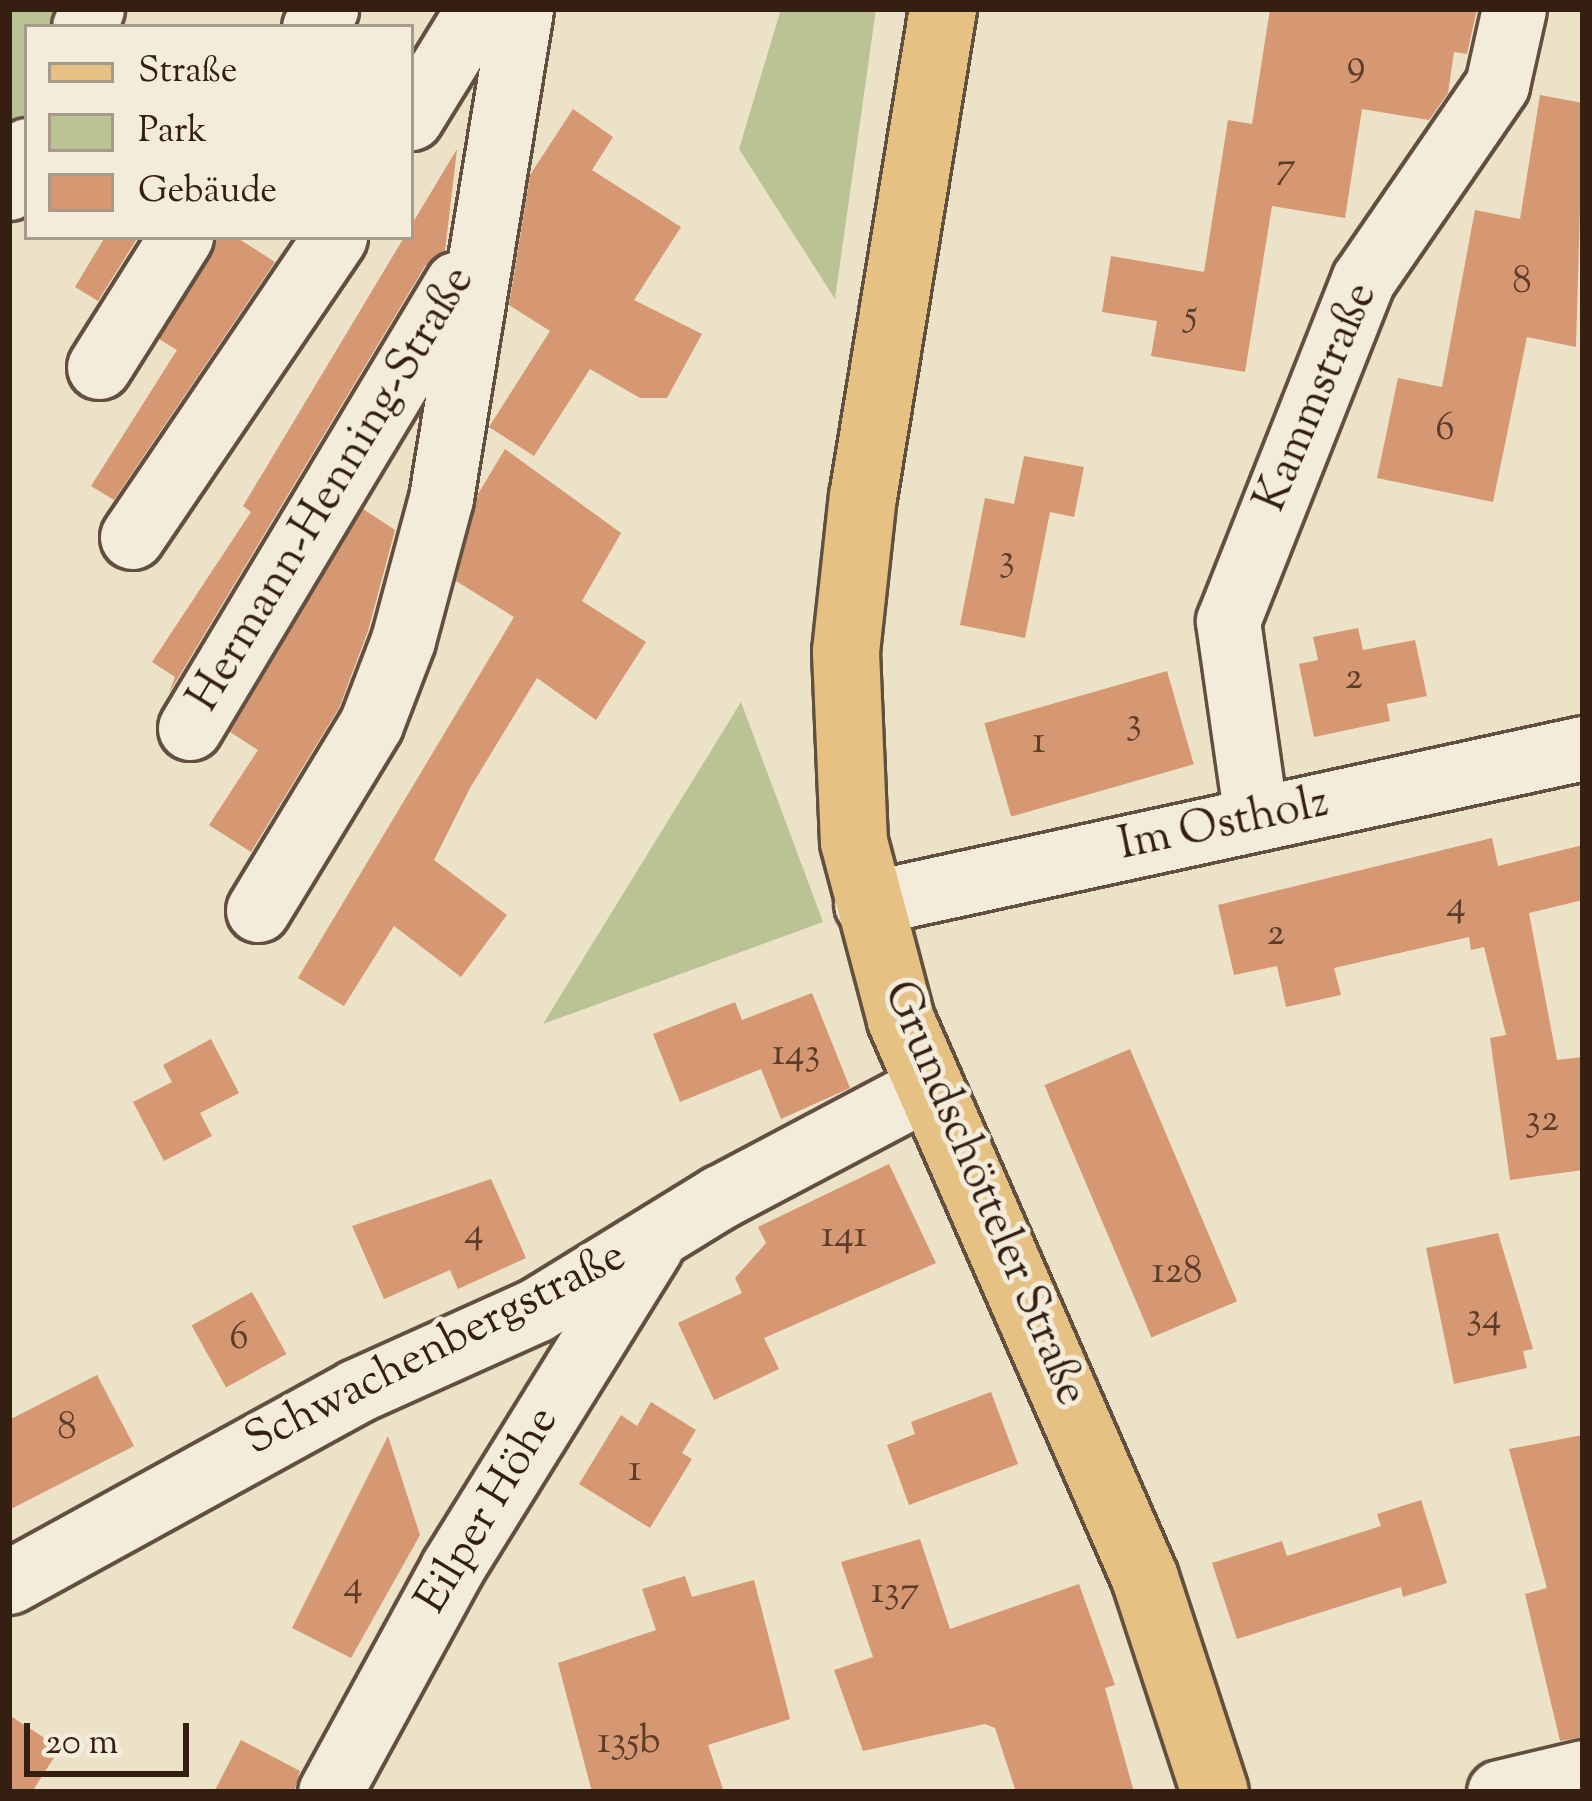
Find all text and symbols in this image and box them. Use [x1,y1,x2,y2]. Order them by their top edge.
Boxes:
legend [24,24,414,240]
house number: 9 [1347,43,1365,89]
text: Straße [138,46,238,98]
text: Park [138,106,207,158]
house number: 7 [1276,146,1296,192]
text: Gebäude [138,166,277,218]
street label: Hermann-Henning-Straße [179,258,487,722]
house number: 8 [1512,260,1532,306]
street label: Kammstraße [1246,276,1390,520]
house number: 5 [1184,293,1198,339]
house number: 6 [1435,407,1455,453]
house number: 3 [999,538,1015,584]
house number: 2 [1345,656,1363,702]
house number: 3 [1126,701,1142,747]
house number: 1 [1032,720,1046,766]
street label: Im Ostholz [1114,777,1334,875]
house number: 4 [1446,884,1466,930]
house number: 2 [1267,912,1285,958]
street label: Grundschötteler Straße [869,974,1097,1414]
house number: 143 [772,1032,820,1078]
house number: 32 [1525,1098,1559,1144]
house number: 4 [464,1211,484,1257]
house number: 141 [821,1214,867,1260]
street label: Schwachenbergstraße [237,1231,635,1469]
house number: 128 [1151,1250,1203,1296]
house number: 34 [1466,1296,1502,1342]
house number: 6 [229,1316,249,1362]
street label: Eilper Höhe [406,1398,572,1624]
house number: 8 [57,1406,77,1452]
house number: 1 [628,1448,642,1494]
house number: 4 [343,1564,363,1610]
house number: 137 [871,1570,919,1616]
scale bar [30,1699,195,1773]
text: 20 m [45,1718,118,1770]
house number: 135b [597,1720,661,1766]

